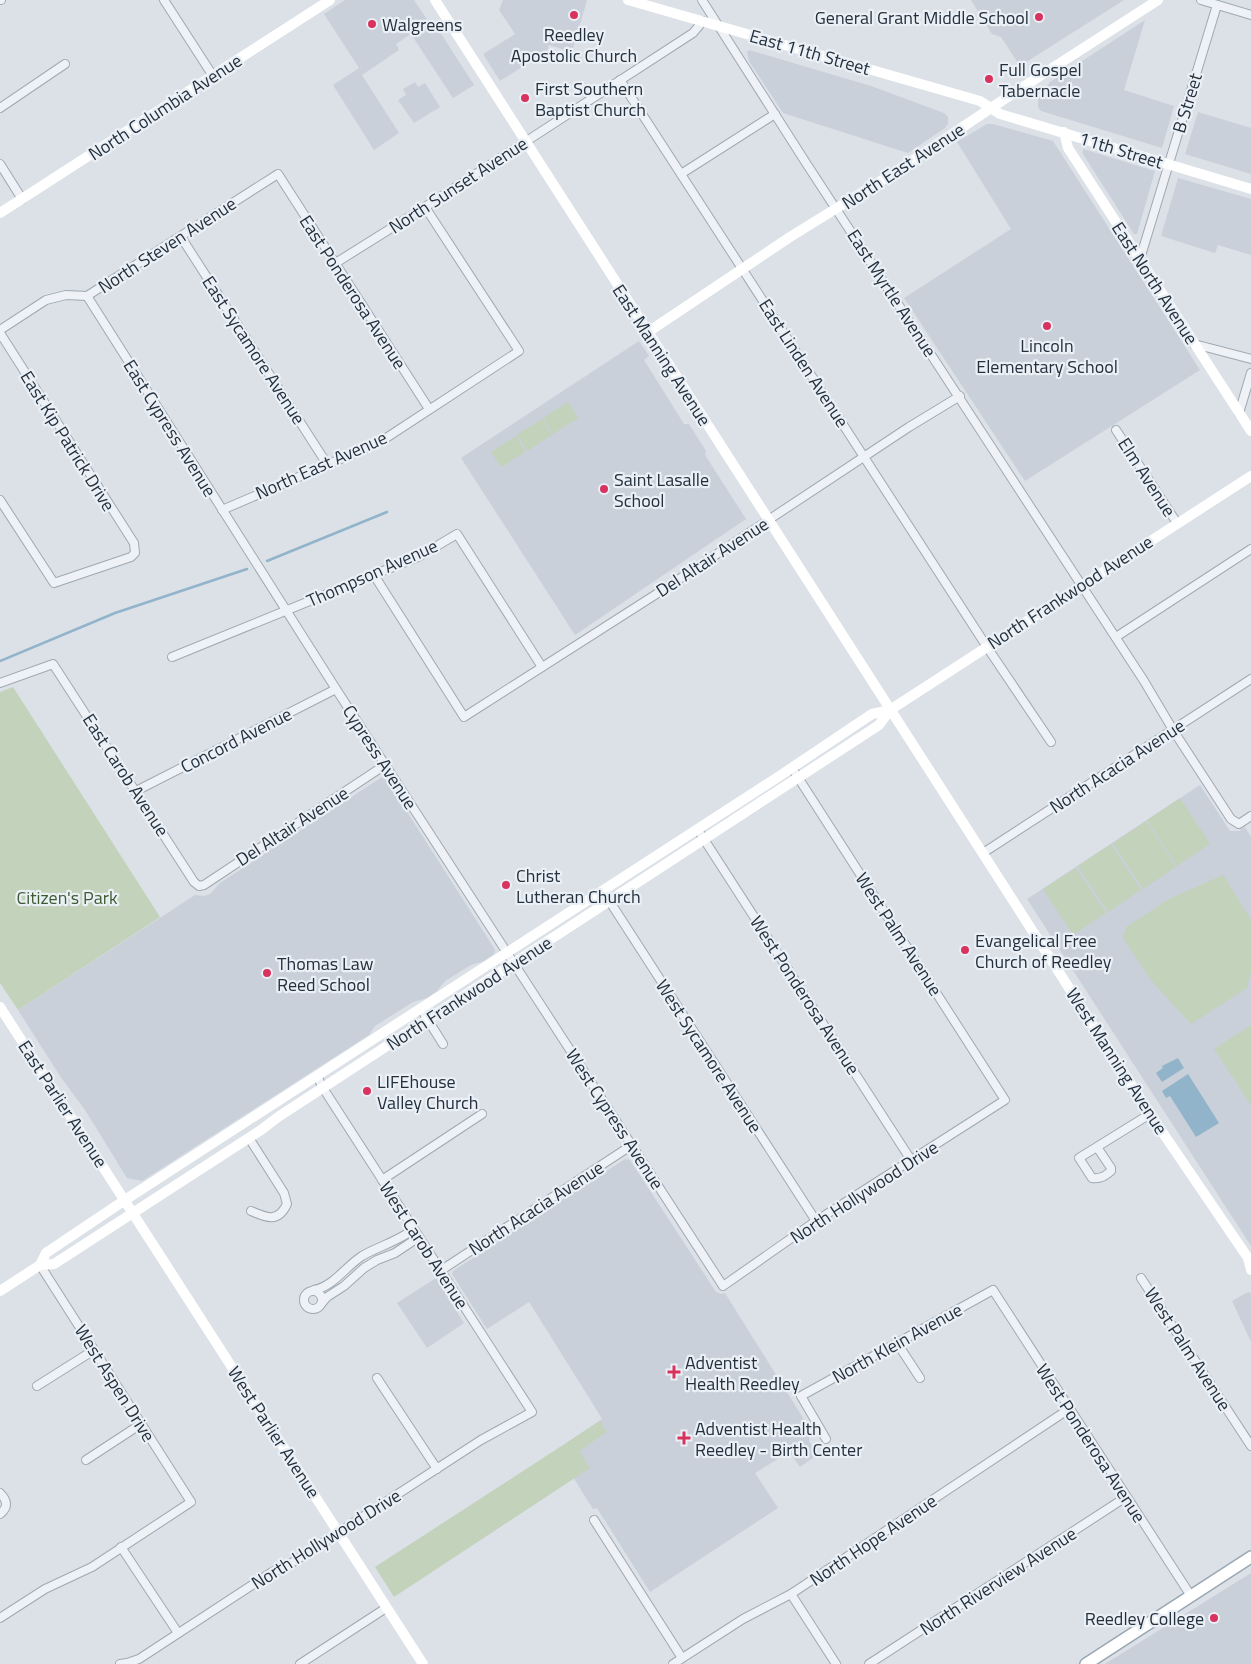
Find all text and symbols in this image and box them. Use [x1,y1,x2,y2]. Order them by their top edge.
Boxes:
place label: General Grant Middle School [815,4,1029,31]
marker: Reedley Apostolic Church [568,9,580,21]
place label: Walgreens [382,11,462,38]
marker: General Grant Middle School [1033,11,1045,23]
marker: Walgreens [366,18,378,30]
place label: Reedley Apostolic Church [511,21,637,69]
street label: East 11th Street [747,22,874,82]
street label: North Columbia Avenue [83,47,247,167]
place label: Full Gospel Tabernacle [999,56,1082,104]
street label: B Street [1165,69,1209,136]
marker: Full Gospel Tabernacle [983,73,995,85]
place label: First Southern Baptist Church [535,75,646,123]
marker: First Southern Baptist Church [519,92,531,104]
street label: North East Avenue [836,116,970,216]
street label: 11th Street [1076,124,1167,176]
street label: North Sunset Avenue [383,130,533,240]
street label: North Steven Avenue [92,190,242,300]
street label: East Ponderosa Avenue [293,209,413,375]
street label: East North Avenue [1105,216,1205,350]
street label: East Myrtle Avenue [841,224,943,362]
street label: East Sycamore Avenue [196,270,312,430]
street label: East Manning Avenue [606,279,718,431]
street label: East Linden Avenue [752,293,856,433]
marker: Lincoln Elementary School [1041,320,1053,332]
place label: Lincoln Elementary School [976,332,1118,380]
street label: East Cypress Avenue [117,354,223,502]
street label: East Kip Patrick Drive [14,366,122,516]
street label: North East Avenue [251,424,391,506]
street label: Elm Avenue [1111,432,1183,522]
place label: Saint Lasalle School [614,466,709,514]
marker: Saint Lasalle School [598,483,610,495]
street label: Del Altair Avenue [650,510,774,604]
street label: North Frankwood Avenue [982,528,1158,656]
street label: Thompson Avenue [302,532,442,614]
street label: Cypress Avenue [336,699,424,815]
street label: Concord Avenue [176,700,296,780]
street label: East Carob Avenue [76,708,176,842]
street label: North Acacia Avenue [1044,712,1190,820]
street label: Del Altair Avenue [230,779,354,873]
place label: Christ Lutheran Church [516,862,641,910]
street label: West Palm Avenue [849,867,949,1001]
marker: Christ Lutheran Church [500,879,512,891]
park label: Citizen's Park [16,884,118,911]
street label: West Ponderosa Avenue [743,910,867,1080]
place label: Evangelical Free Church of Reedley [975,927,1112,975]
street label: North Frankwood Avenue [381,929,557,1057]
marker: Evangelical Free Church of Reedley [959,944,971,956]
place label: Thomas Law Reed School [277,950,374,998]
marker: Thomas Law Reed School [261,967,273,979]
street label: West Sycamore Avenue [649,974,769,1138]
street label: West Manning Avenue [1059,982,1175,1140]
street label: East Parlier Avenue [12,1035,114,1173]
street label: West Cypress Avenue [559,1043,671,1195]
place label: LIFEhouse Valley Church [377,1068,478,1116]
marker: LIFEhouse Valley Church [361,1085,373,1097]
street label: North Hollywood Drive [785,1134,943,1250]
street label: North Acacia Avenue [463,1154,609,1262]
street label: West Carob Avenue [373,1176,475,1314]
street label: West Palm Avenue [1138,1282,1238,1416]
street label: North Klein Avenue [827,1296,967,1390]
street label: West Aspen Drive [68,1319,162,1447]
place label: Adventist Health Reedley [685,1349,800,1397]
street label: West Ponderosa Avenue [1029,1358,1153,1528]
street label: West Parlier Avenue [221,1361,327,1503]
marker: Adventist Health Reedley [667,1365,681,1379]
place label: Adventist Health Reedley - Birth Center [695,1415,862,1463]
marker: Adventist Health Reedley - Birth Center [677,1431,691,1445]
street label: North Hollywood Drive [246,1482,406,1596]
street label: North Hope Avenue [804,1487,942,1593]
street label: North Riverview Avenue [914,1520,1082,1642]
place label: Reedley College [1085,1605,1204,1632]
marker: Reedley College [1208,1612,1220,1624]

